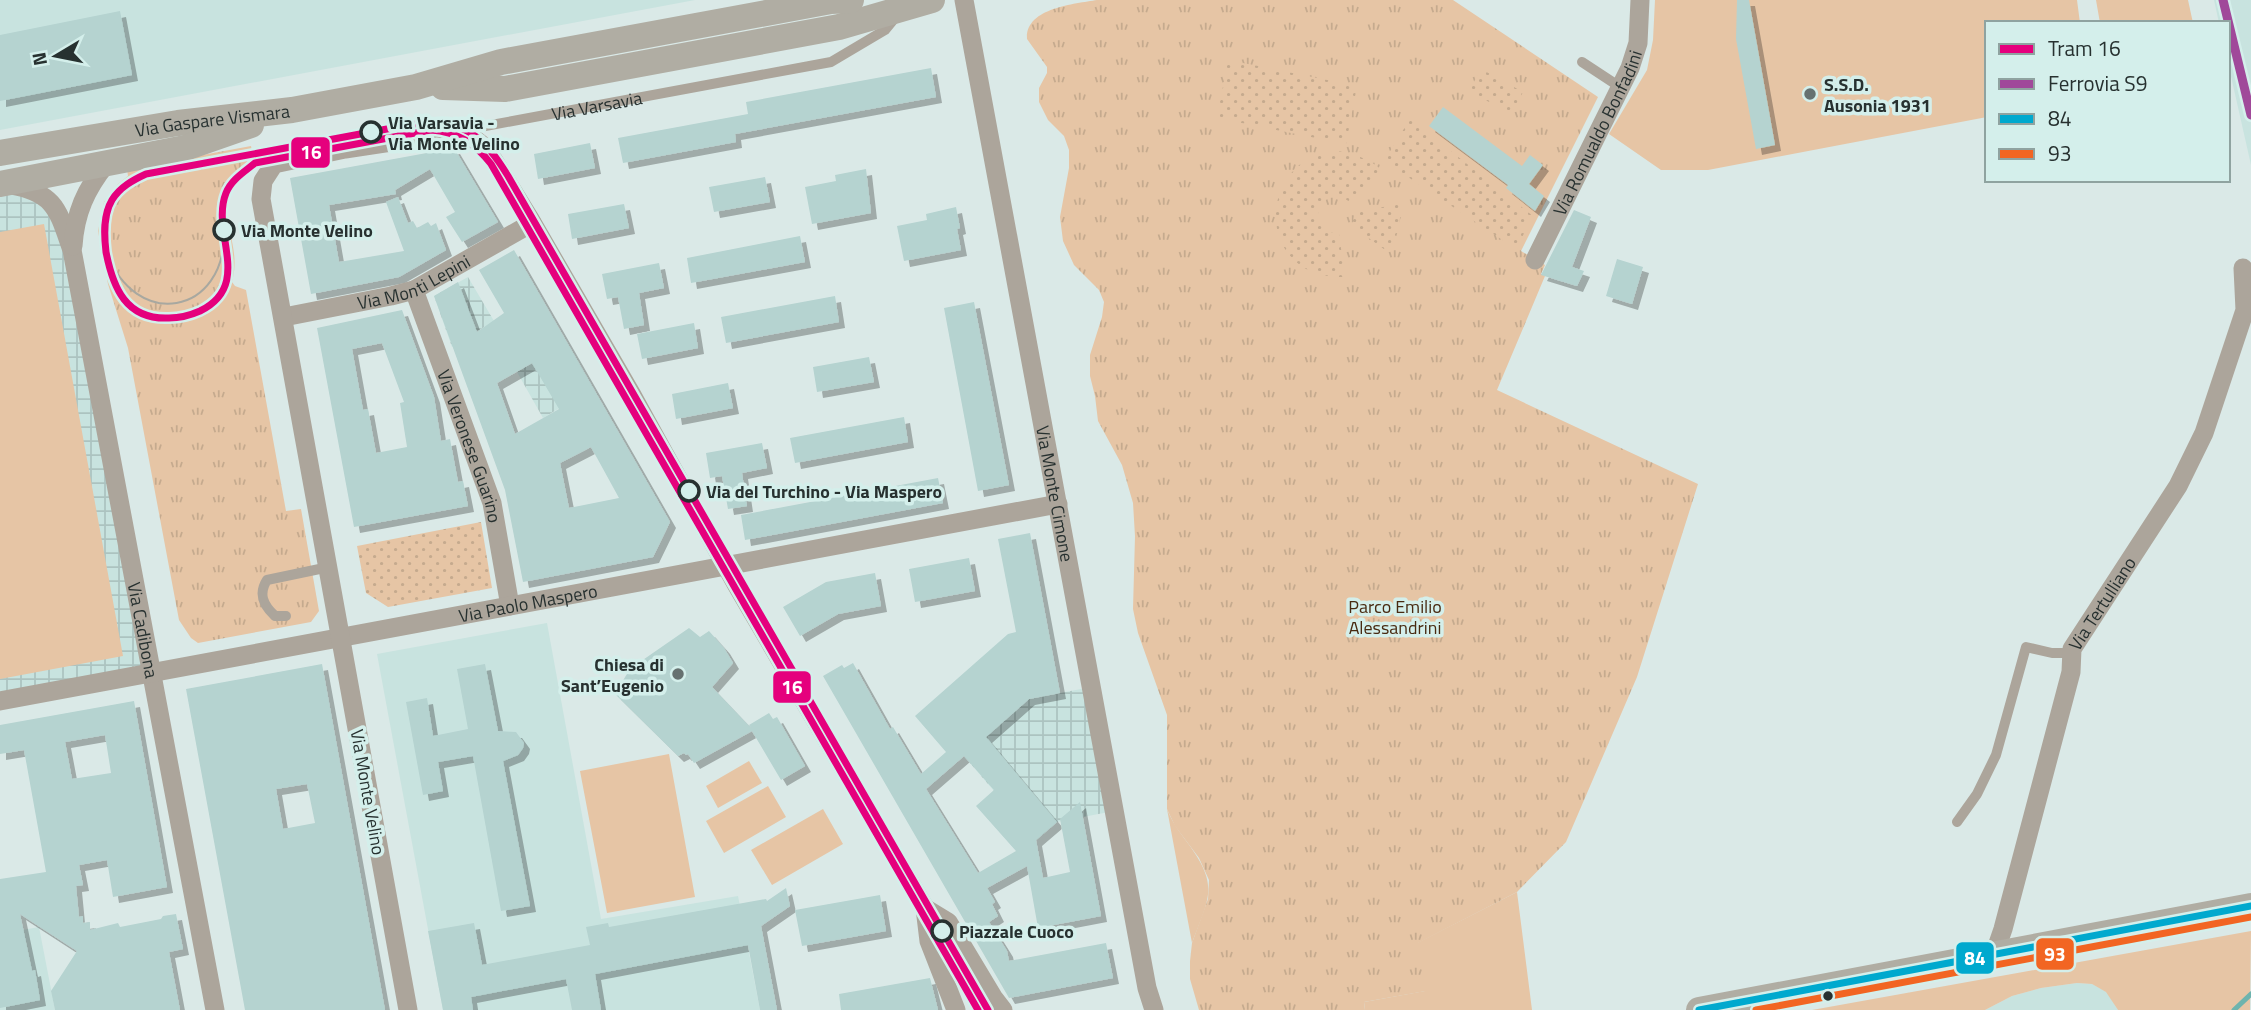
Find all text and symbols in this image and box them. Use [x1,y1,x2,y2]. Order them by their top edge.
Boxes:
north arrow [21,21,91,91]
legend [1985,21,2230,182]
text: Tram 16 [2048,32,2121,64]
street label: Via Romualdo Bonfadini [1546,46,1648,220]
text: N [23,50,54,68]
text: Ferrovia S9 [2048,67,2147,99]
place label: S.S.D. Ausonia 1931 [1824,71,1931,119]
street label: Via Varsavia [549,84,644,127]
marker: S.S.D. Ausonia 1931 [1802,86,1818,102]
street label: Via Gaspare Vismara [133,97,291,144]
text: 84 [2048,102,2072,134]
place label: Via Varsavia - Via Monte Velino [388,109,520,157]
marker: Via Varsavia - Via Monte Velino [360,121,382,143]
line badge: 16 [290,136,331,169]
text: 16 [300,137,322,166]
text: 93 [2048,137,2072,169]
place label: Via Monte Velino [241,217,373,244]
marker: Via Monte Velino [213,219,235,241]
street label: Via Monti Lepini [355,247,475,316]
street label: Via Veronese Guarino [431,366,509,525]
street label: Via Monte Cimone [1030,423,1081,564]
place label: Via del Turchino - Via Maspero [706,478,942,505]
marker: Via del Turchino - Via Maspero [678,480,700,502]
street label: Via Tertulliano [2061,551,2142,655]
street label: Via Paolo Maspero [456,577,600,629]
street label: Via Cadibona [121,580,166,680]
park label: Parco Emilio Alessandrini [1348,593,1442,641]
place label: Chiesa di Sant’Eugenio [561,651,664,699]
marker: Chiesa di Sant’Eugenio [670,666,686,682]
line badge: 16 [772,670,812,704]
text: 16 [781,672,803,701]
street label: Via Monte Velino [344,727,392,857]
place label: Piazzale Cuoco [959,918,1074,945]
marker: Piazzale Cuoco [931,920,953,942]
line badge: 93 [2035,937,2075,971]
text: 93 [2044,939,2066,968]
line badge: 84 [1955,941,1995,975]
text: 84 [1964,943,1986,972]
unlabelled marker [1821,989,1835,1003]

